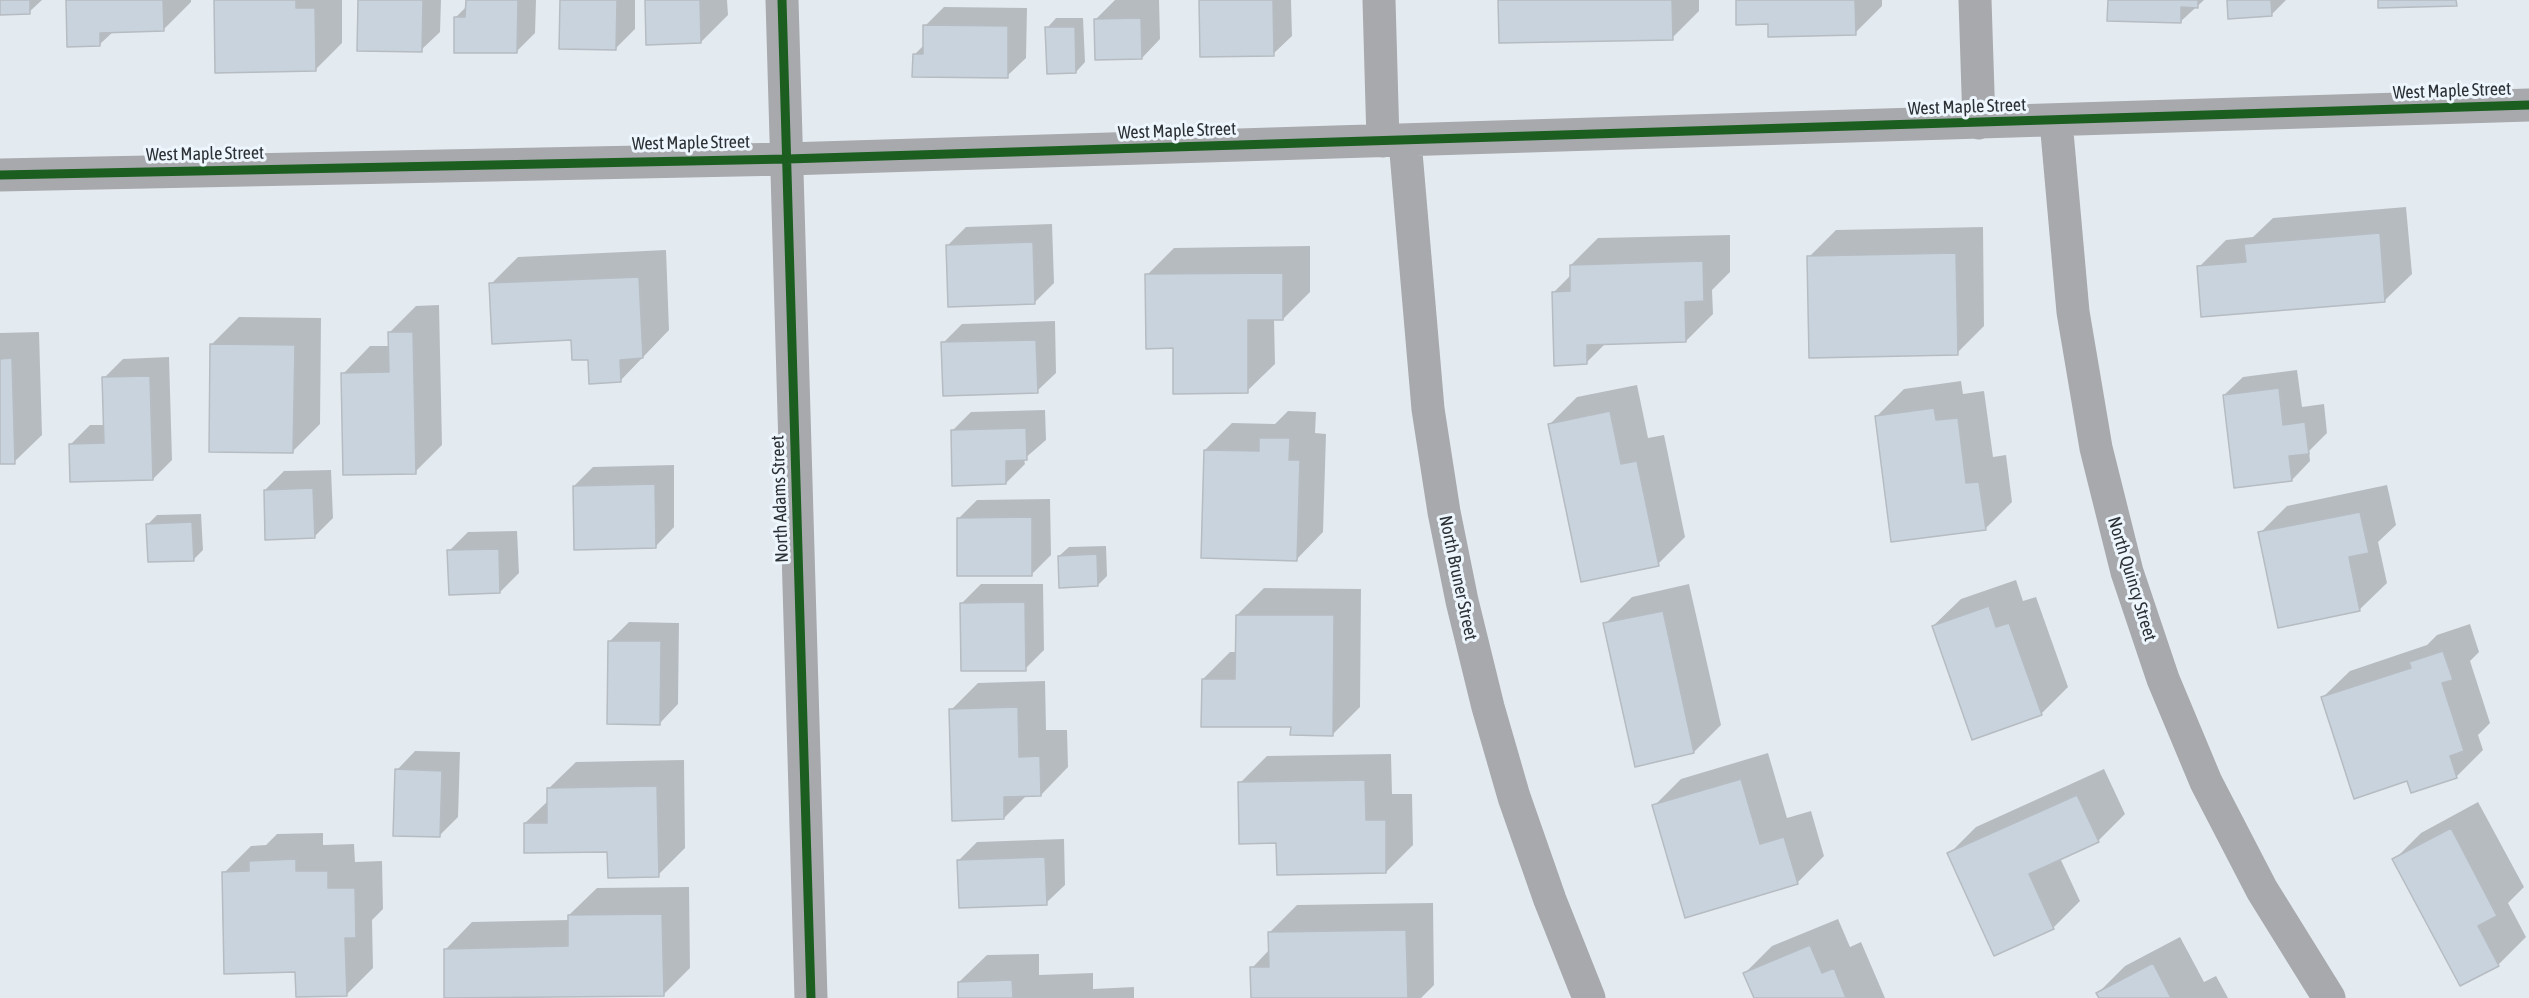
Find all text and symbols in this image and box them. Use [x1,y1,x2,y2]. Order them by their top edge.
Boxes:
street label: West Maple Street [2392,78,2512,104]
street label: West Maple Street [1907,94,2027,120]
street label: West Maple Street [1117,118,1237,144]
street label: West Maple Street [632,131,750,155]
street label: West Maple Street [146,142,264,166]
street label: North Adams Street [767,435,793,563]
street label: North Bruner Street [1434,513,1482,643]
street label: North Quincy Street [2103,514,2161,644]

